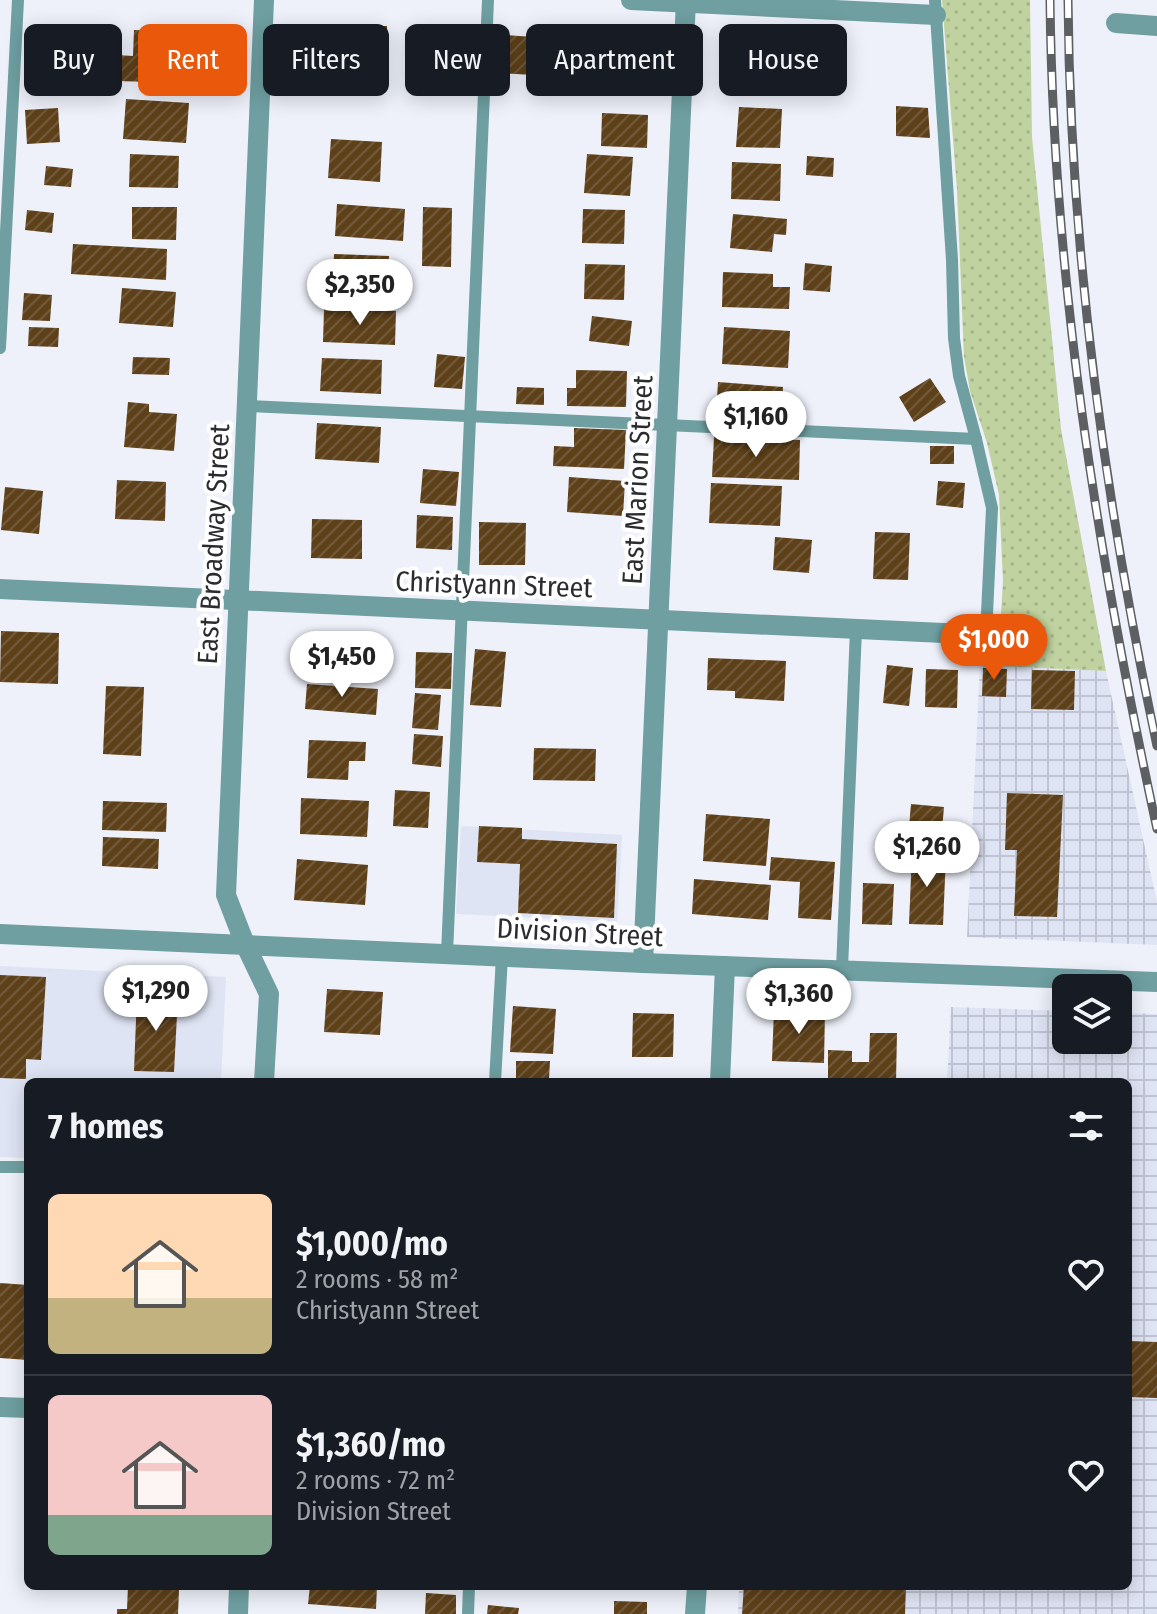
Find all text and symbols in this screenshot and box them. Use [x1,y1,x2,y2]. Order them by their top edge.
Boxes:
chip: Buy [24,24,122,96]
chip: Rent [138,24,247,96]
chip: Filters [263,24,389,96]
chip: New [405,24,510,96]
chip: Apartment [526,24,703,96]
chip: House [719,24,847,96]
pin: $2,350 [295,259,425,327]
text: $2,350 [325,269,395,300]
street label: East Marion Street [616,374,659,585]
pin: $1,160 [691,391,821,459]
text: $1,160 [723,401,789,432]
street label: East Broadway Street [191,422,236,665]
street label: Christyann Street [395,565,594,604]
pin: $1,000 [929,614,1059,682]
text: $1,000 [958,624,1030,655]
pin: $1,450 [277,631,407,699]
text: $1,450 [308,641,376,672]
pin: $1,260 [862,821,992,889]
text: $1,260 [893,831,961,862]
street label: Division Street [496,912,665,953]
pin: $1,290 [91,965,221,1033]
pin: $1,360 [734,968,864,1036]
map controls [1052,974,1132,1054]
button: layers [1052,974,1132,1054]
text: $1,290 [122,975,190,1006]
text: $1,360 [764,978,834,1009]
icon: filters [1064,1104,1108,1148]
text: 7 homes [48,1106,164,1147]
text: $1,000/mo [296,1223,448,1264]
icon: home [112,1226,208,1322]
icon: heart [1064,1252,1108,1296]
text: 2 rooms · 58 m² [296,1264,458,1295]
text: Christyann Street [296,1295,479,1326]
text: $1,360/mo [296,1424,446,1465]
icon: home [112,1427,208,1523]
icon: heart [1064,1453,1108,1497]
text: 2 rooms · 72 m² [296,1465,455,1496]
text: Division Street [296,1496,451,1527]

